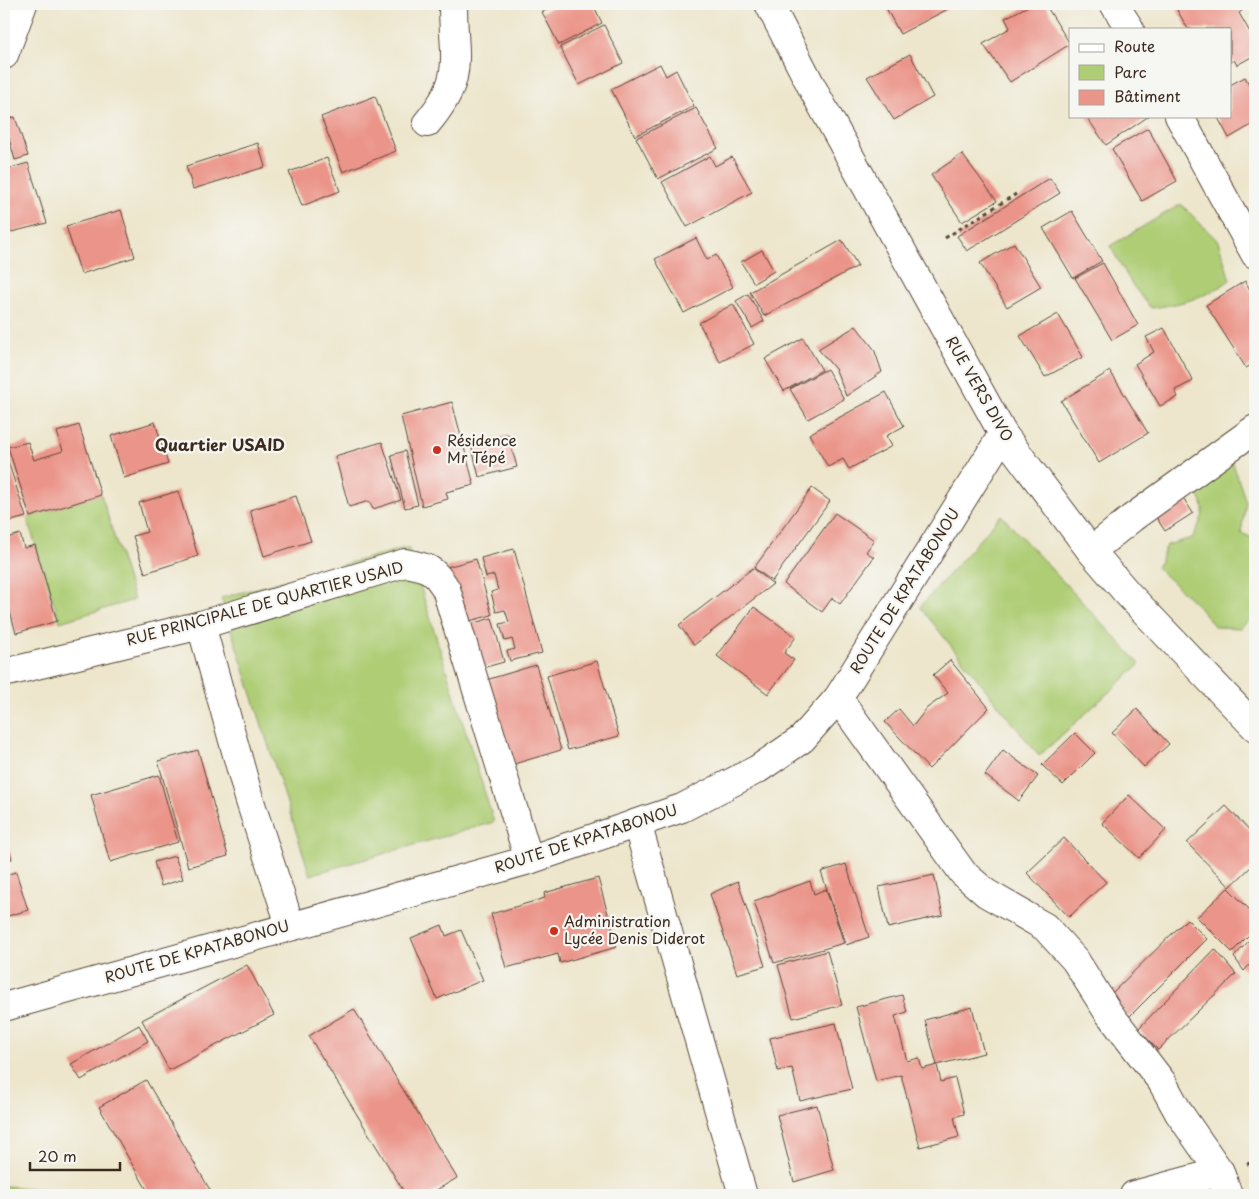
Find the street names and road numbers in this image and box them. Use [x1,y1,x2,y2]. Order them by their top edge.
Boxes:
street label: RUE VERS DIVO [941,331,1020,445]
street label: ROUTE DE KPATABONOU [843,503,964,677]
street label: RUE PRINCIPALE DE QUARTIER USAID [123,554,406,651]
street label: ROUTE DE KPATABONOU [491,797,680,878]
street label: ROUTE DE KPATABONOU [101,913,292,988]

